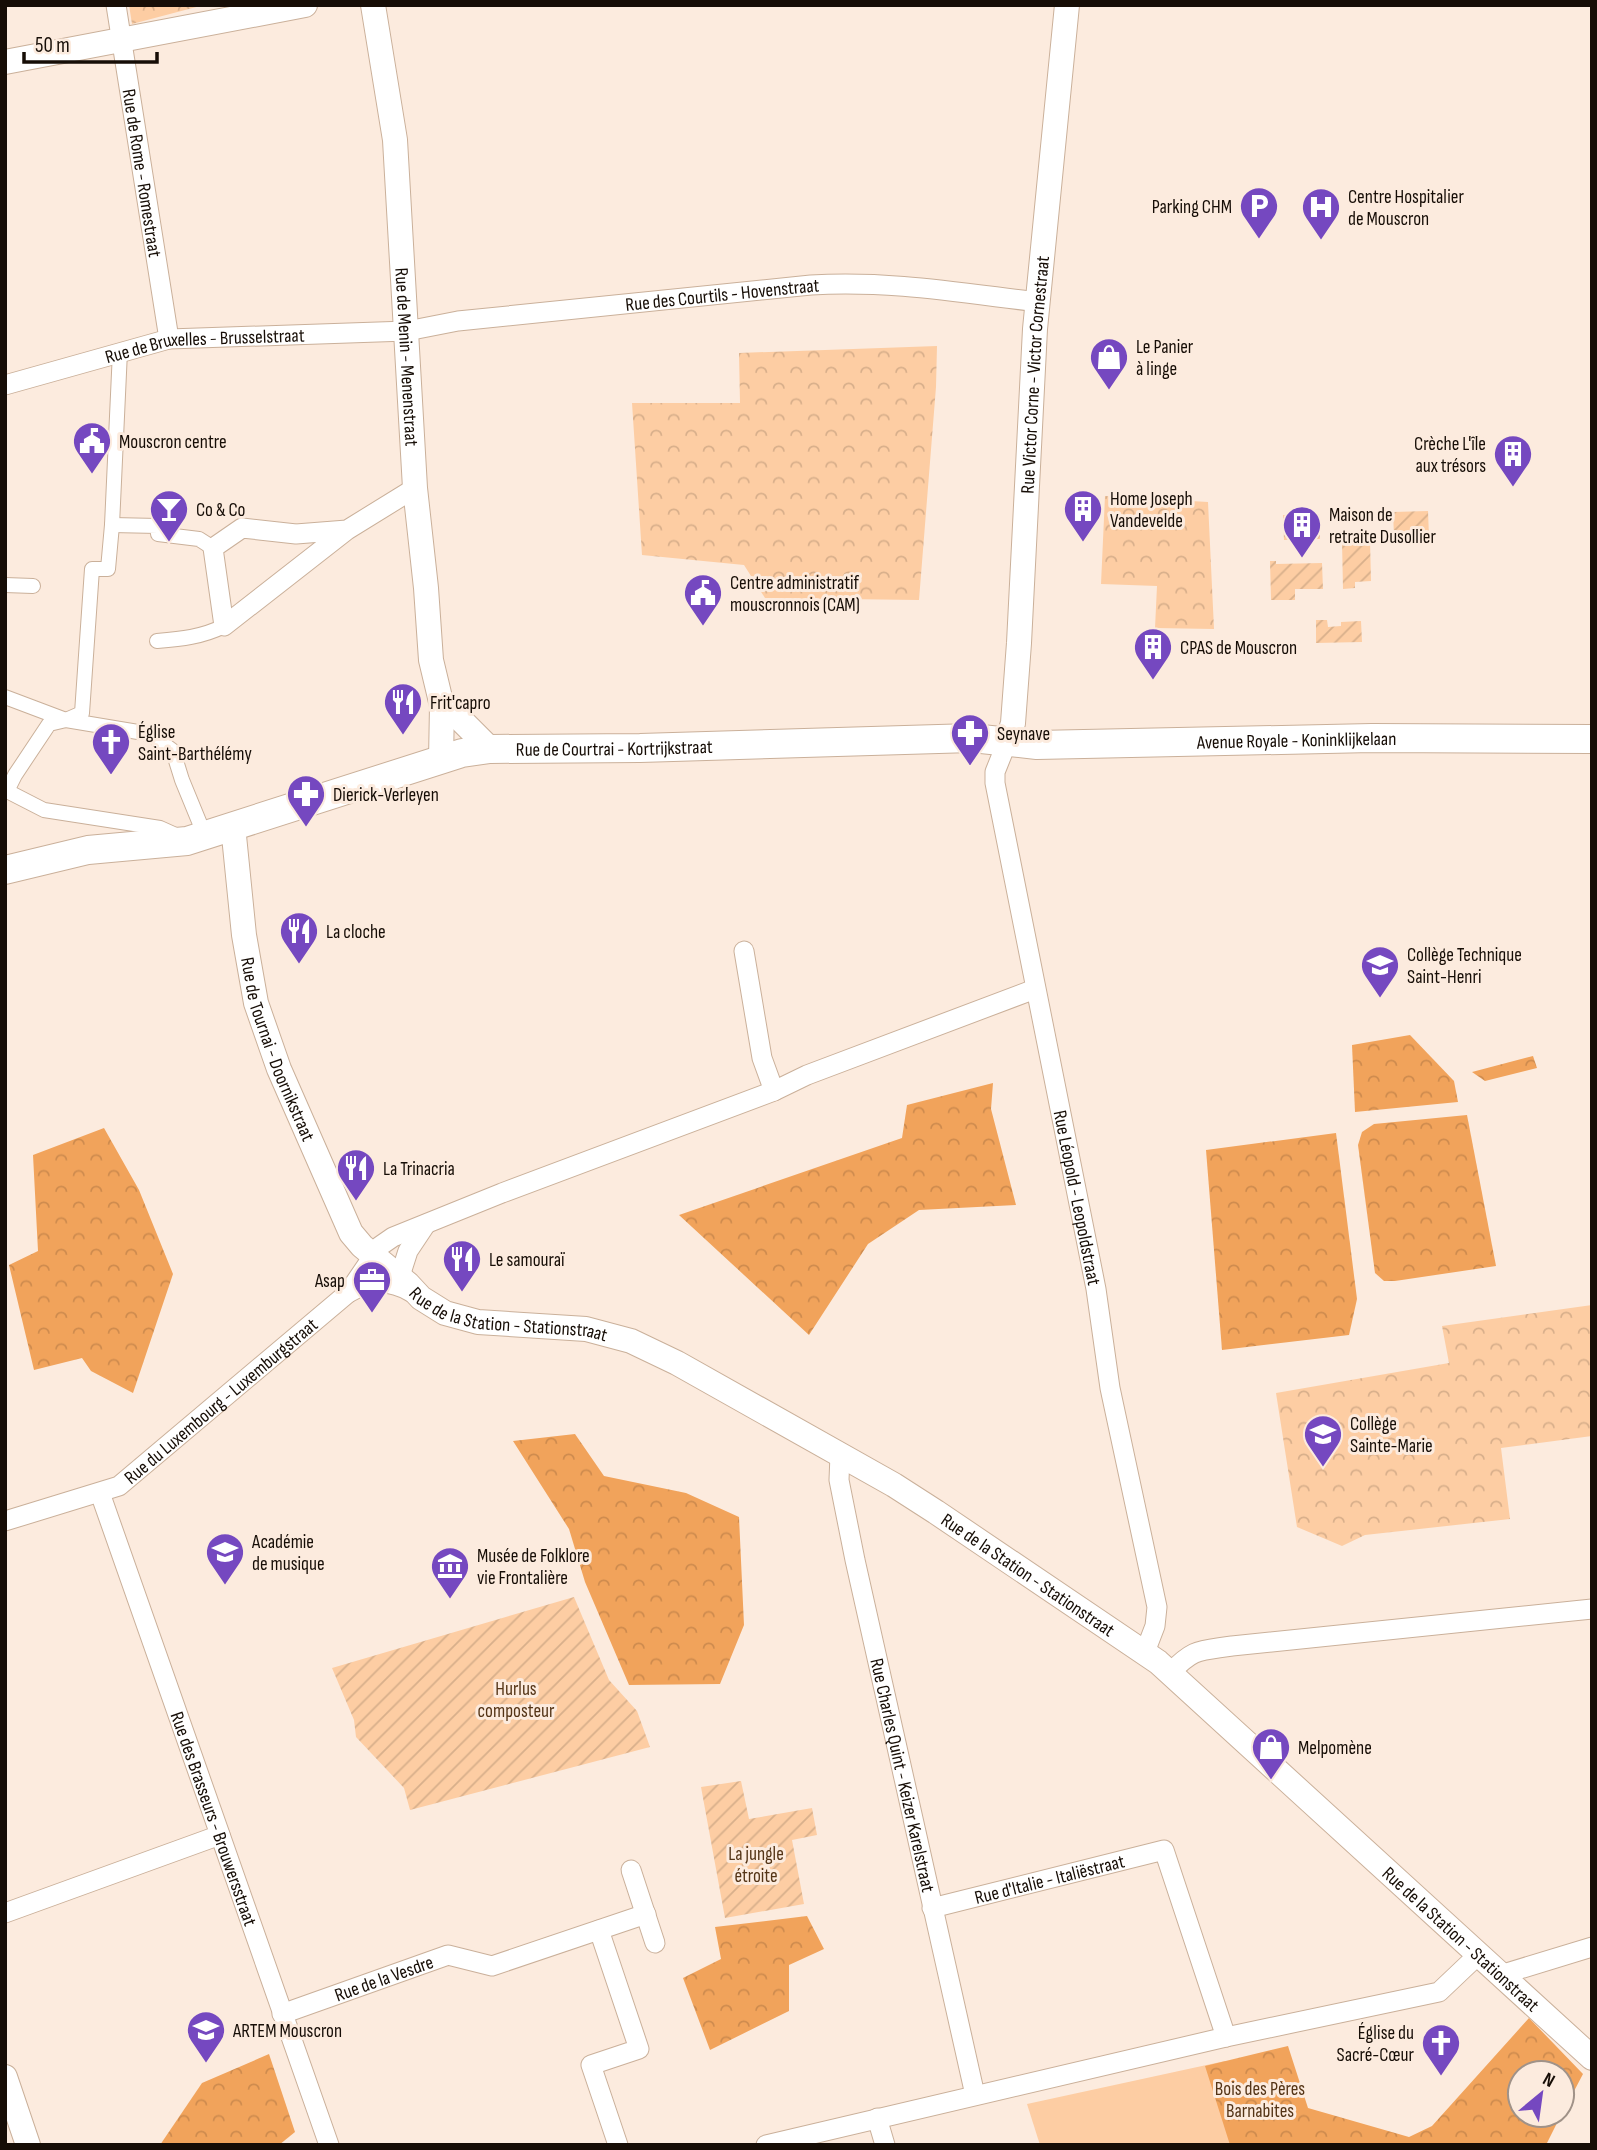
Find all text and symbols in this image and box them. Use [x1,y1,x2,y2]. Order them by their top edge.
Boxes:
scale bar [24,21,158,65]
text: 50 m [35,33,70,58]
street label: Rue de Rome - Romestraat [116,87,166,259]
parking icon: Parking CHM [1238,185,1280,240]
hospital icon: Centre Hospitalier de Mouscron [1300,186,1342,241]
place label: Centre Hospitalier de Mouscron [1348,186,1464,231]
place label: Parking CHM [1152,196,1232,219]
street label: Rue Victor Corne - Victor Cornestraat [1017,255,1055,494]
street label: Rue de Menin - Menenstraat [389,267,423,447]
street label: Rue des Courtils - Hovenstraat [624,275,820,317]
street label: Rue de Bruxelles - Brusselstraat [103,324,305,369]
shop icon: Le Panier à linge [1088,336,1130,391]
place label: Le Panier à linge [1136,336,1194,381]
public building icon: Mouscron centre [71,420,113,475]
place label: Mouscron centre [119,431,227,454]
place label: Crèche L'île aux trésors [1414,433,1486,478]
building icon: Crèche L'île aux trésors [1492,433,1534,488]
bar icon: Co & Co [148,488,190,543]
building icon: Home Joseph Vandevelde [1062,488,1104,543]
place label: Home Joseph Vandevelde [1110,488,1193,533]
place label: Co & Co [196,499,246,522]
building icon: Maison de retraite Dusollier [1281,504,1323,559]
place label: Maison de retraite Dusollier [1329,504,1436,549]
public building icon: Centre administratif mouscronnois (CAM) [682,572,724,627]
place label: Centre administratif mouscronnois (CAM) [730,572,860,617]
building icon: CPAS de Mouscron [1132,626,1174,681]
place label: CPAS de Mouscron [1180,637,1297,660]
restaurant icon: Frit'capro [382,681,424,736]
place label: Frit'capro [430,692,491,715]
pharmacy icon: Seynave [949,712,991,767]
church icon: Église Saint-Barthélémy [90,721,132,776]
place label: Église Saint-Barthélémy [138,721,252,766]
place label: Seynave [997,723,1050,746]
street label: Avenue Royale - Koninklijkelaan [1196,728,1396,755]
street label: Rue de Courtrai - Kortrijkstraat [516,736,713,762]
pharmacy icon: Dierick-Verleyen [285,773,327,828]
place label: Dierick-Verleyen [333,784,439,807]
restaurant icon: La cloche [278,910,320,965]
place label: La cloche [326,921,386,944]
school or university icon: Collège Technique Saint-Henri [1359,944,1401,999]
place label: Collège Technique Saint-Henri [1407,944,1522,989]
street label: Rue de Tournai - Doornikstraat [235,956,319,1145]
street label: Rue Léopold - Leopoldstraat [1048,1108,1105,1287]
restaurant icon: La Trinacria [335,1147,377,1202]
place label: La Trinacria [383,1158,455,1181]
restaurant icon: Le samouraï [441,1238,483,1293]
place label: Le samouraï [489,1249,565,1272]
office icon: Asap [351,1259,393,1314]
place label: Asap [314,1270,345,1293]
street label: Rue de la Station - Stationstraat [404,1283,610,1347]
street label: Rue du Luxembourg - Luxemburgstraat [120,1314,323,1490]
school or university icon: Collège Sainte-Marie [1302,1413,1344,1468]
place label: Collège Sainte-Marie [1350,1413,1433,1458]
street label: Rue de la Station - Stationstraat [936,1509,1119,1642]
school or university icon: Académie de musique [204,1531,246,1586]
place label: Académie de musique [251,1531,325,1576]
museum icon: Musée de Folklore vie Frontalière [429,1545,471,1600]
place label: Musée de Folklore vie Frontalière [477,1545,590,1590]
street label: Rue Charles Quint - Keizer Karelstraat [864,1656,939,1895]
park label: Hurlus composteur [478,1678,555,1723]
street label: Rue des Brasseurs - Brouwersstraat [165,1709,261,1929]
shop icon: Melpomène [1250,1726,1292,1781]
place label: Melpomène [1298,1737,1372,1760]
park label: La jungle étroite [728,1843,784,1888]
street label: Rue d'Italie - Italiëstraat [972,1850,1127,1910]
street label: Rue de la Station - Stationstraat [1377,1862,1544,2017]
street label: Rue de la Vesdre [332,1951,437,2007]
school or university icon: ARTEM Mouscron [185,2009,227,2064]
place label: ARTEM Mouscron [232,2020,342,2043]
place label: Église du Sacré-Cœur [1337,2022,1415,2067]
church icon: Église du Sacré-Cœur [1420,2022,1462,2077]
north arrow [1506,2059,1576,2129]
text: N [1538,2068,1559,2093]
park label: Bois des Pères Barnabites [1215,2078,1305,2123]

